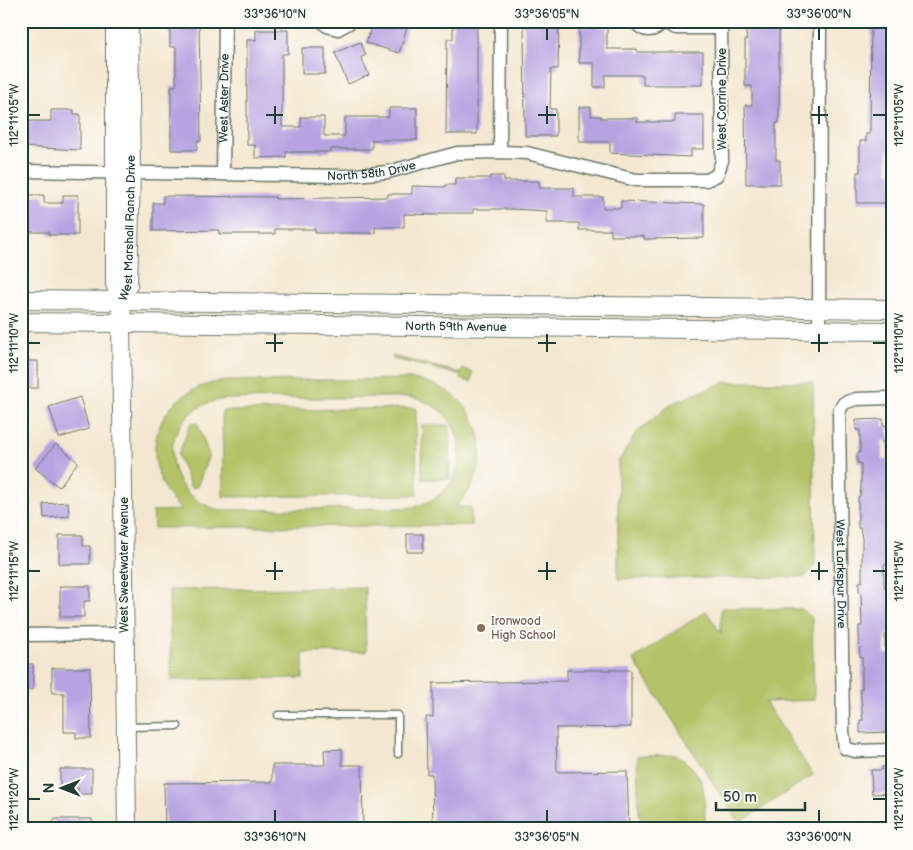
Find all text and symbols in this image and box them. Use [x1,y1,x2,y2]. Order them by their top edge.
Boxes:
text: 33°36'10"N [244,7,306,22]
text: 33°36'05"N [515,7,579,22]
text: 33°36'00"N [786,7,852,22]
street label: West Corrine Drive [715,48,730,150]
street label: West Aster Drive [216,53,233,143]
text: 112°11'05"W [7,84,22,146]
text: 112°11'05"W [892,84,907,146]
street label: West Marshall Ranch Drive [116,155,139,303]
street label: North 58th Drive [327,158,418,184]
text: 112°11'10"W [7,313,22,373]
text: 112°11'10"W [892,313,907,373]
street label: North 59th Avenue [405,319,507,335]
street label: West Sweetwater Avenue [117,497,132,633]
street label: West Larkspur Drive [832,519,849,629]
text: 112°11'15"W [7,541,22,601]
text: 112°11'15"W [892,541,907,601]
place label: Ironwood High School [491,614,556,643]
marker: Ironwood High School [475,622,487,634]
north arrow [38,762,88,812]
text: 112°11'20"W [7,767,22,831]
text: 112°11'20"W [892,767,907,831]
scale bar [716,780,804,812]
text: N [41,783,58,793]
text: 50 m [723,788,757,807]
text: 33°36'10"N [244,830,306,845]
text: 33°36'05"N [515,830,579,845]
text: 33°36'00"N [786,830,852,845]

